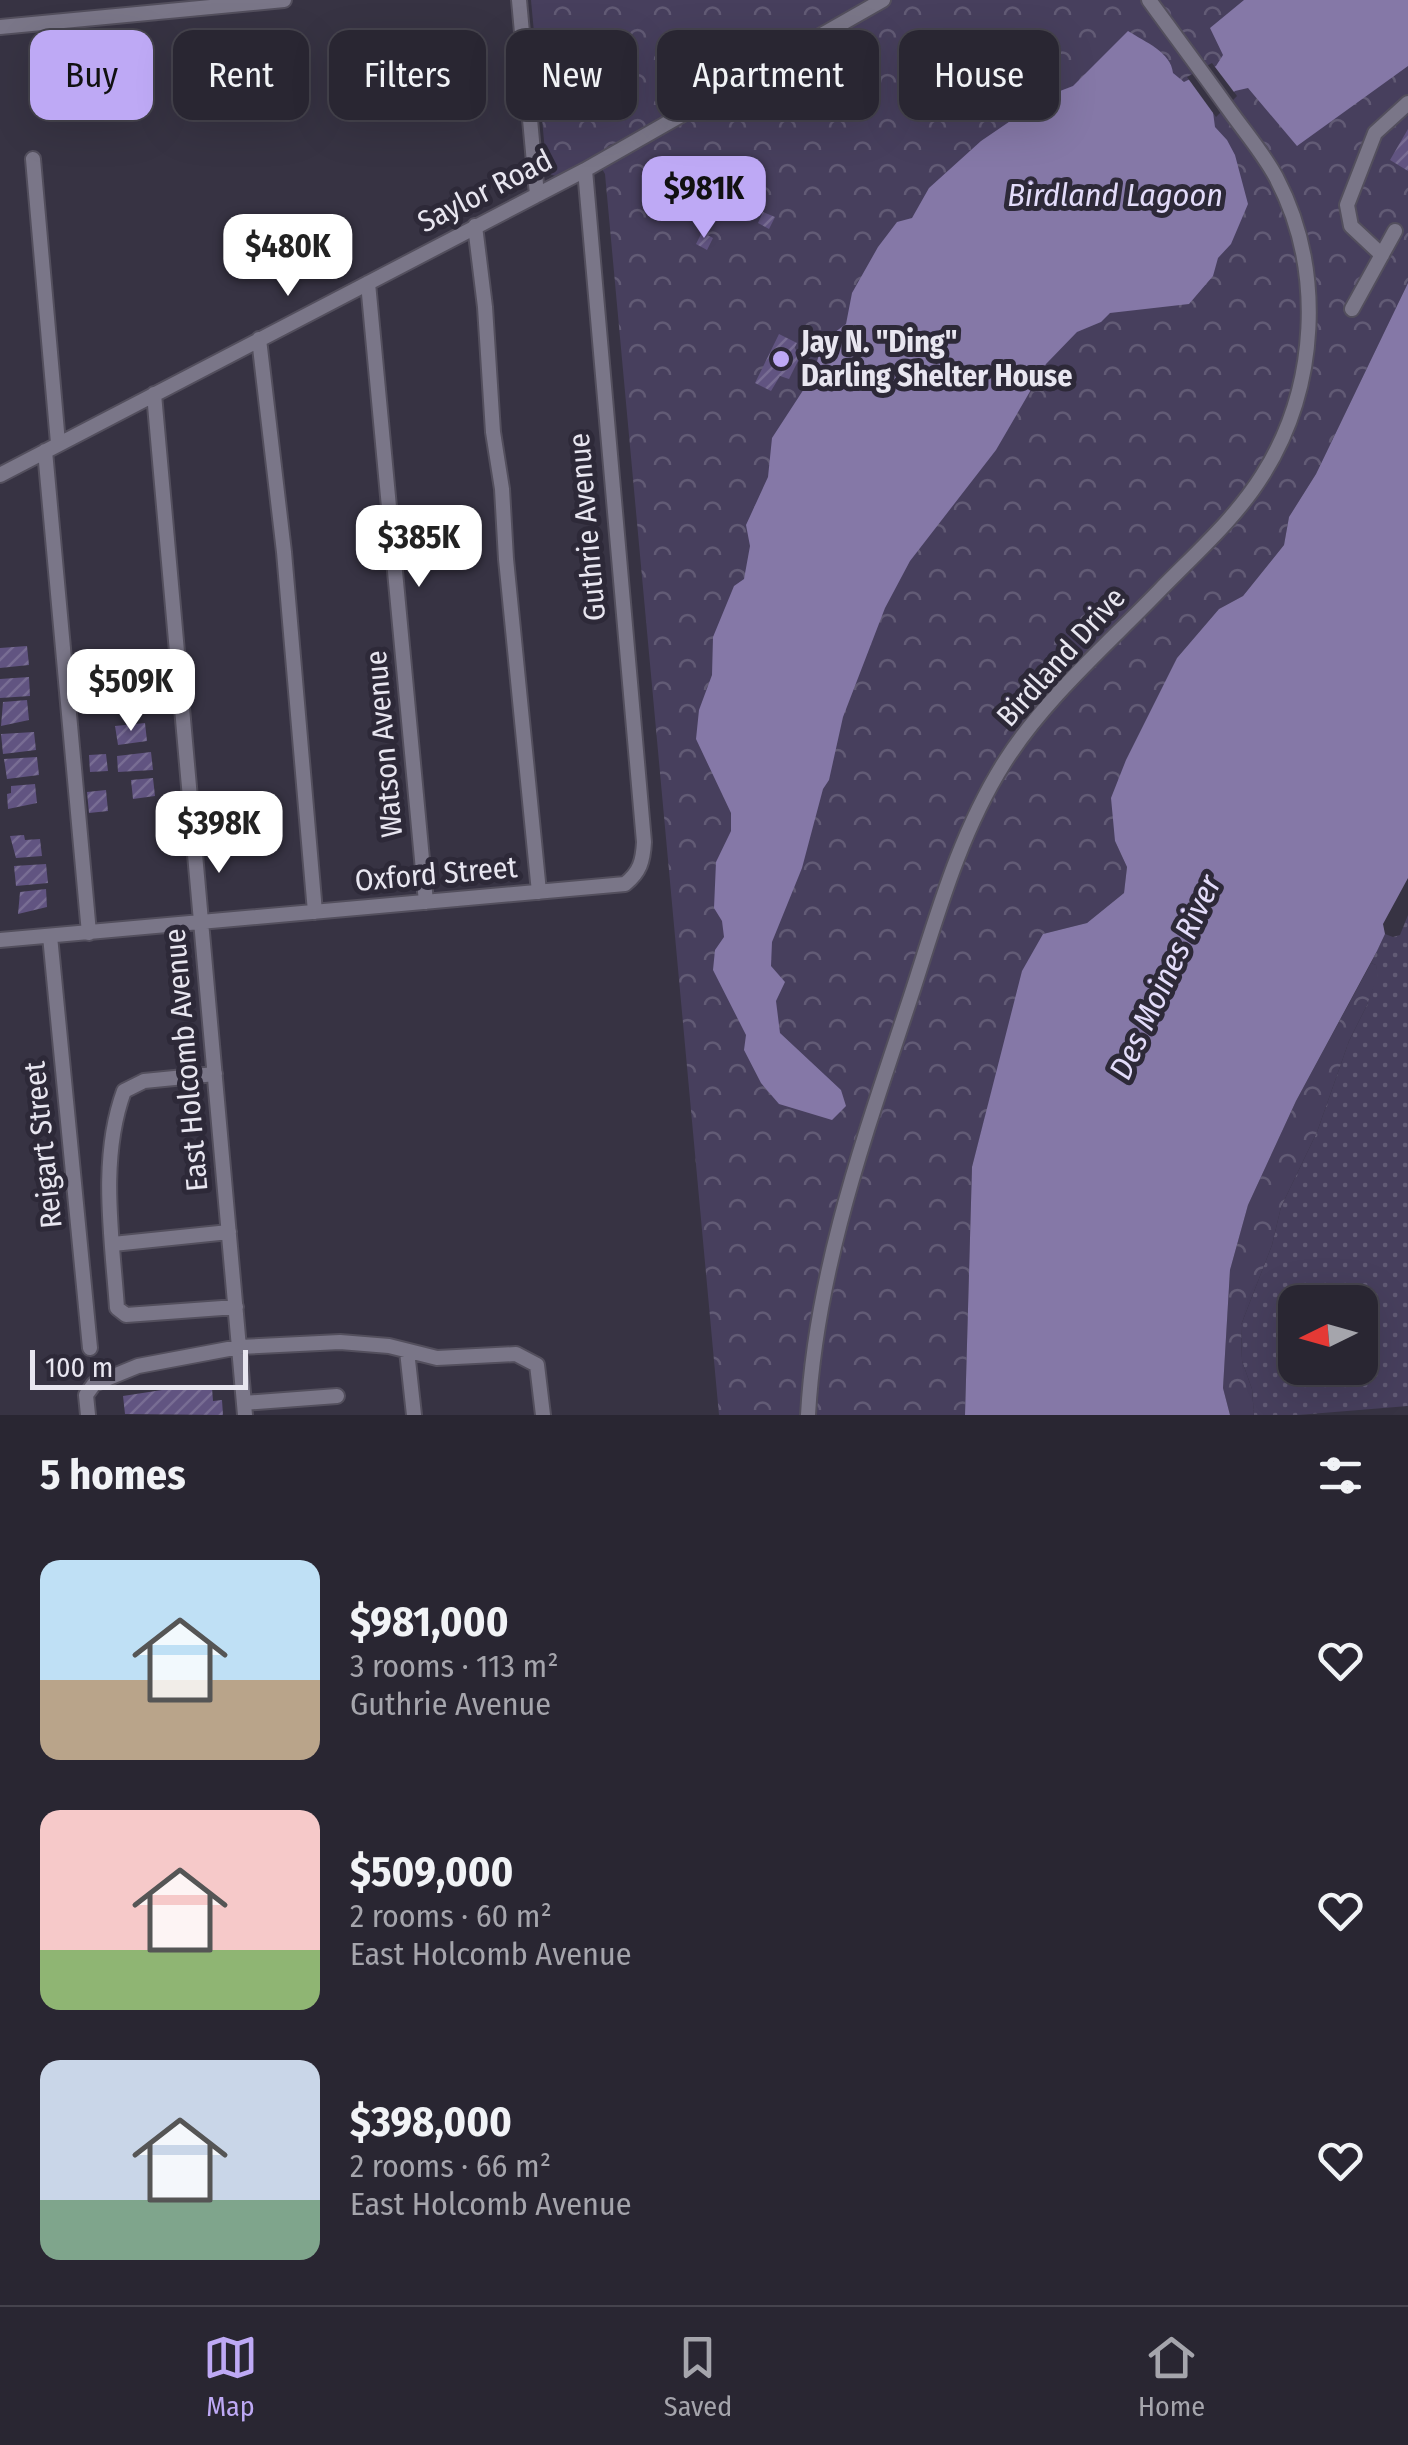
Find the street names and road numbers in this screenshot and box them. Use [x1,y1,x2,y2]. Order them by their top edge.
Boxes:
street label: Saylor Road [412,142,558,240]
street label: Guthrie Avenue [561,432,613,622]
street label: Birdland Drive [989,580,1133,734]
street label: Watson Avenue [358,649,410,839]
street label: Oxford Street [353,849,519,899]
street label: East Holcomb Avenue [157,927,215,1193]
street label: Reigart Street [16,1060,70,1230]

